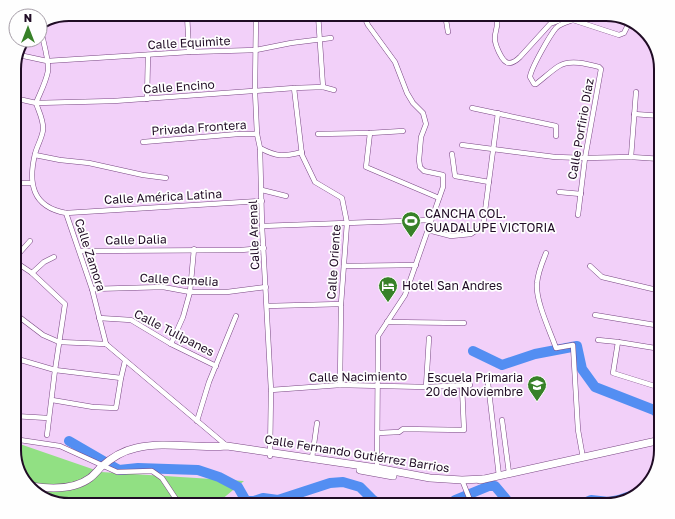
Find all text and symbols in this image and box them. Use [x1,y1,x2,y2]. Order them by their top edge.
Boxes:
north arrow [8,8,48,48]
text: N [24,11,32,24]
street label: Calle Equimite [147,33,231,52]
street label: Calle Encino [143,77,215,96]
street label: Calle Porfirio Díaz [564,77,597,181]
street label: Privada Frontera [151,117,247,138]
street label: Calle América Latina [104,186,222,207]
street label: Calle Arenal [245,200,262,270]
place label: CANCHA COL. GUADALUPE VICTORIA [425,206,555,235]
sports icon: CANCHA COL. GUADALUPE VICTORIA [400,210,422,238]
street label: Calle Zamora [72,217,109,293]
street label: Calle Oriente [323,224,344,300]
street label: Calle Dalia [105,231,167,248]
street label: Calle Camelia [139,270,219,289]
hotel icon: Hotel San Andres [377,275,399,303]
place label: Hotel San Andres [402,278,502,293]
street label: Calle Tulipanes [132,306,217,359]
street label: Calle Nacimiento [309,368,407,385]
place label: Escuela Primaria 20 de Noviembre [426,370,523,399]
school or university icon: Escuela Primaria 20 de Noviembre [526,374,548,402]
street label: Calle Fernando Gutiérrez Barrios [263,431,451,476]

